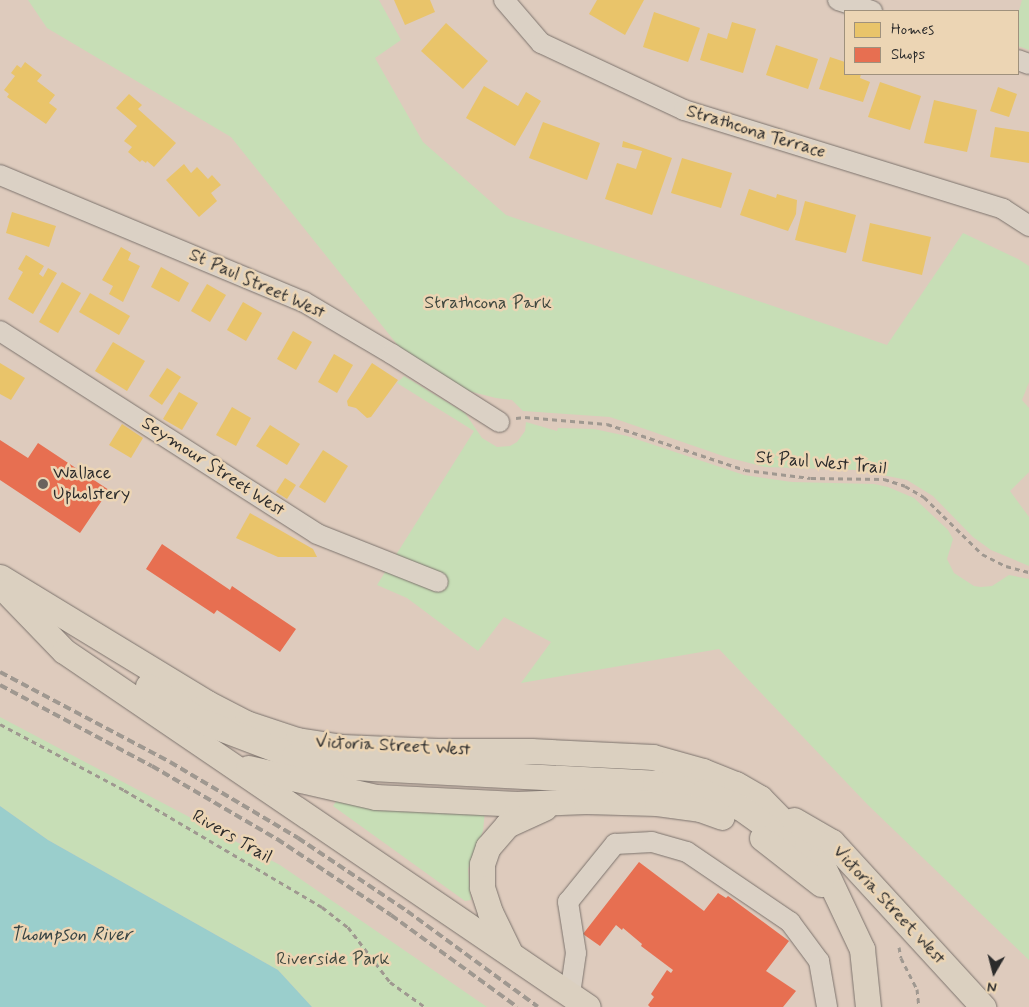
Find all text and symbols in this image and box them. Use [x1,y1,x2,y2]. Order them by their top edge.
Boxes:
legend [844,10,1019,75]
text: Homes [891,20,934,40]
text: Shops [891,45,925,65]
street label: Strathcona Terrace [684,101,828,163]
street label: St Paul Street West [184,244,330,324]
park label: Strathcona Park [426,292,550,314]
street label: Seymour Street West [135,411,291,523]
street label: St Paul West Trail [755,447,887,479]
place label: Wallace Upholstery [53,463,130,506]
marker: Wallace Upholstery [37,478,49,490]
street label: Victoria Street West [314,731,472,761]
street label: Rivers Trail [190,806,274,868]
street label: Victoria Street West [828,840,950,970]
water label: Thompson River [9,924,133,946]
north arrow [969,947,1019,997]
park label: Riverside Park [277,948,389,970]
text: N [986,977,998,996]

